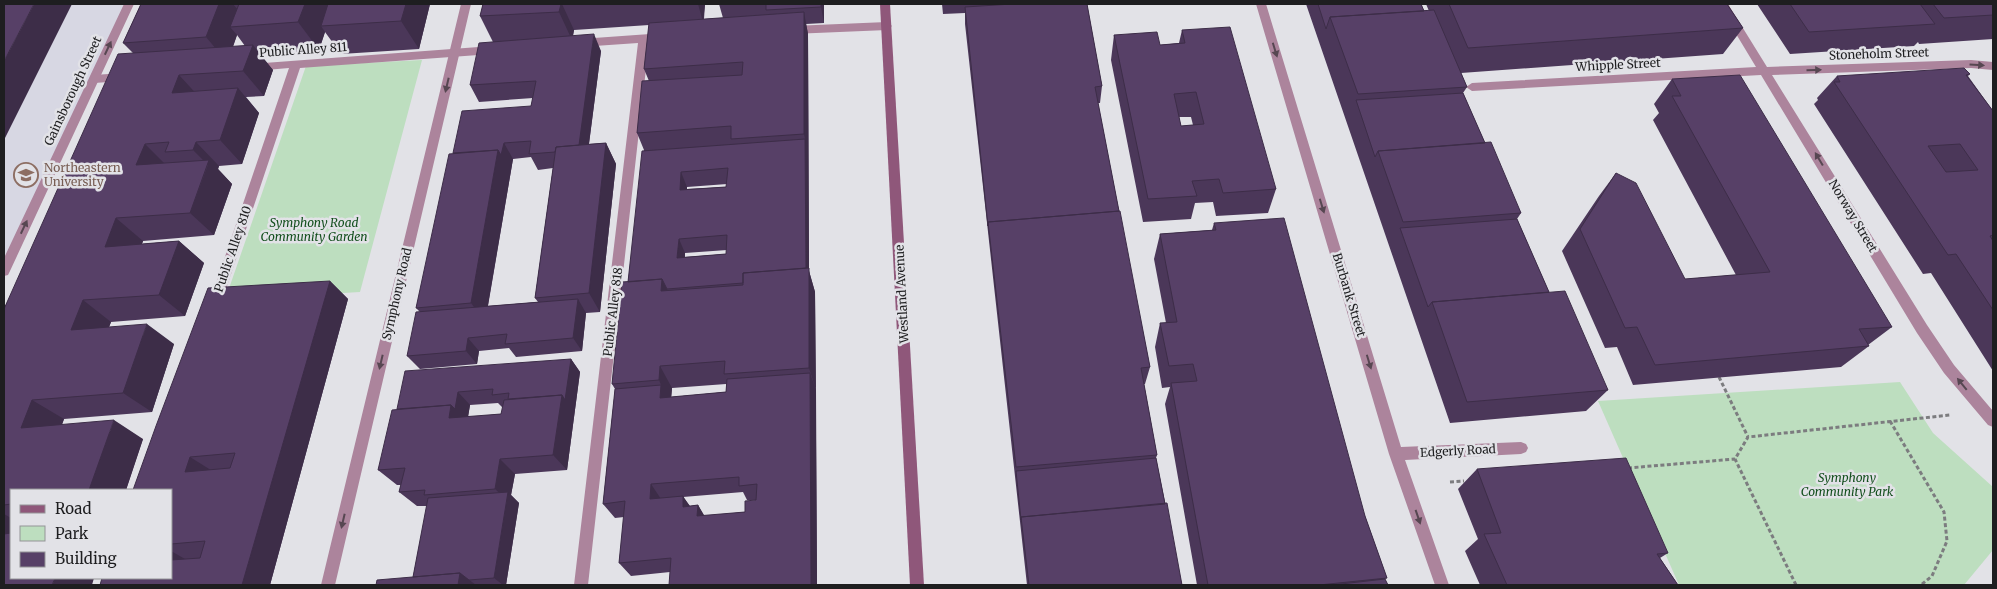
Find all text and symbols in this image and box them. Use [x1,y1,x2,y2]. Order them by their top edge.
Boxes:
street label: Gainsborough Street [41,33,105,148]
street label: Public Alley 811 [259,39,348,60]
one-way arrow [104,41,112,55]
one-way arrow [1272,43,1280,58]
street label: Stoneholm Street [1829,44,1930,63]
street label: Whipple Street [1574,55,1661,74]
one-way arrow [1969,61,1985,69]
one-way arrow [1807,65,1823,73]
one-way arrow [443,78,451,93]
one-way arrow [1814,152,1823,165]
place label: Northeastern University [44,160,121,189]
school or university icon: Northeastern University [13,162,39,188]
street label: Norway Street [1826,177,1881,255]
one-way arrow [1318,199,1326,214]
street label: Public Alley 810 [211,204,254,294]
park label: Symphony Road Community Garden [261,215,368,244]
one-way arrow [21,220,29,234]
street label: Westland Avenue [891,244,912,345]
street label: Symphony Road [379,246,414,342]
street label: Burbank Street [1330,251,1369,339]
street label: Public Alley 818 [600,266,625,357]
one-way arrow [1365,354,1373,369]
one-way arrow [377,355,385,370]
one-way arrow [1956,378,1967,391]
street label: Edgerly Road [1420,441,1496,460]
park label: Symphony Community Park [1801,470,1894,499]
legend [10,489,172,579]
text: Road [55,499,91,518]
one-way arrow [1415,509,1422,524]
one-way arrow [339,513,347,528]
text: Park [55,524,89,543]
text: Building [55,549,117,568]

